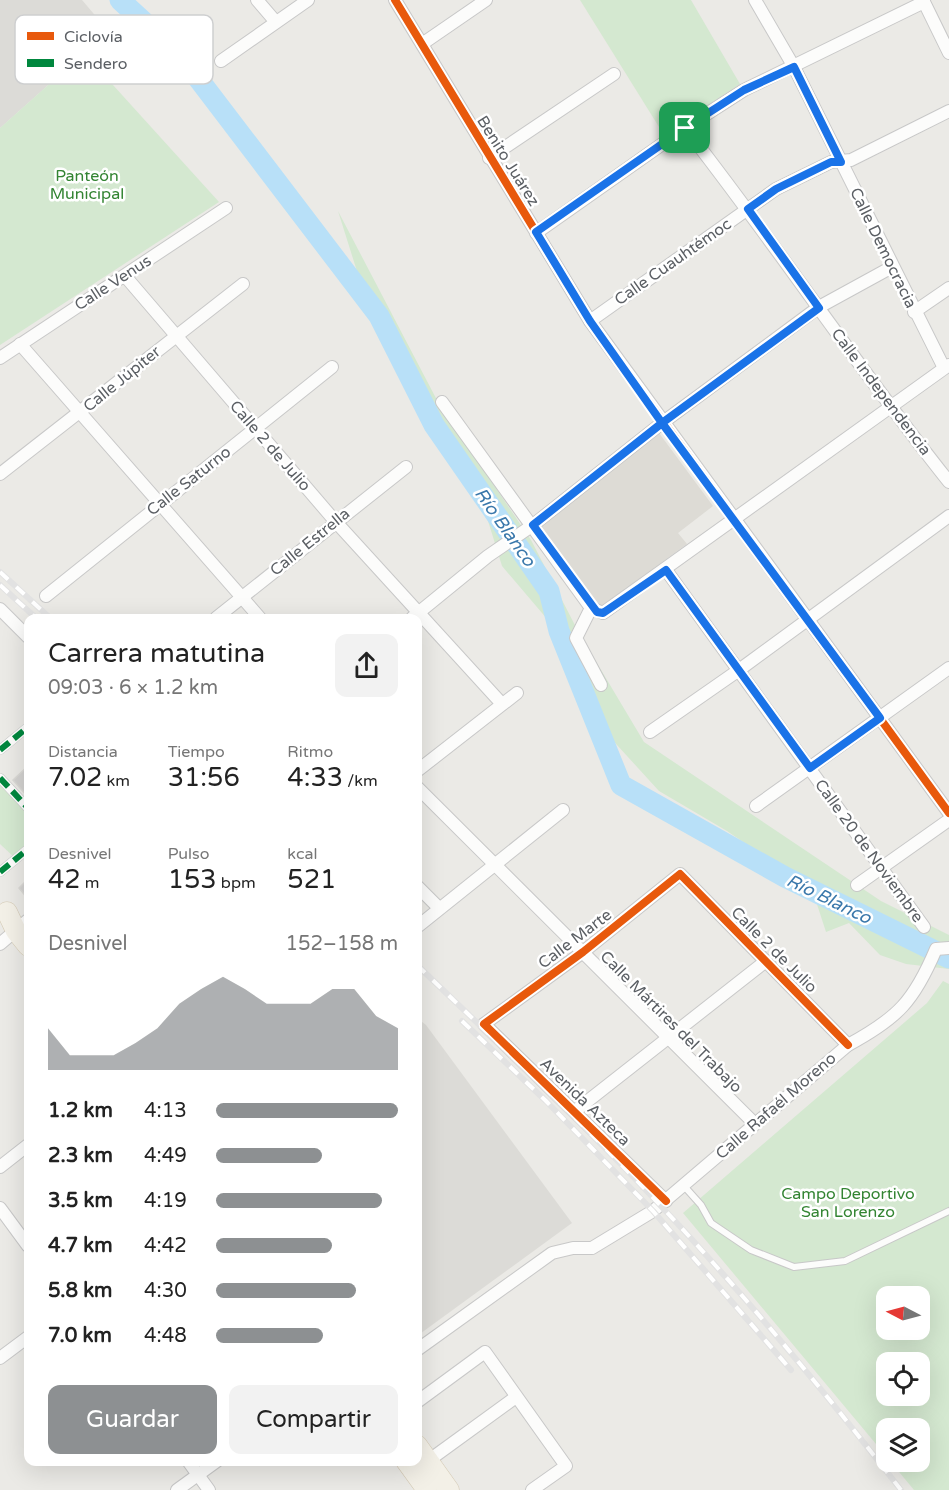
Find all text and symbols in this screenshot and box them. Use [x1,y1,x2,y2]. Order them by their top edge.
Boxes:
legend [15,15,213,84]
text: Ciclovía [64,27,123,47]
text: Sendero [64,54,127,74]
pin [659,102,710,153]
icon: arrive [668,111,701,144]
street label: Benito Juárez [472,112,544,210]
park label: Panteón Municipal [50,166,124,204]
street label: Calle Democracia [845,184,921,312]
street label: Calle Cuauhtémoc [611,214,735,310]
street label: Calle Venus [71,251,155,315]
street label: Calle Independencia [827,325,935,459]
street label: Calle Júpiter [79,341,165,416]
street label: Calle 2 de Julio [225,397,315,495]
street label: Calle Saturno [143,442,235,520]
water label: Río Blanco [470,483,541,572]
street label: Calle Estrella [266,504,354,580]
button: share [335,634,398,697]
text: Carrera matutina [48,637,265,670]
text: 09:03 · 6 × 1.2 km [48,676,218,700]
text: Distancia [48,742,118,762]
text: Tiempo [168,742,225,762]
text: Ritmo [287,742,333,762]
text: 7.02 [48,762,102,793]
text: 31:56 [168,762,240,793]
text: 4:33 [287,762,343,793]
text: km [102,771,130,791]
text: /km [343,771,378,791]
street label: Calle 20 de Noviembre [810,775,928,927]
text: Desnivel [48,844,112,864]
text: Pulso [168,844,209,864]
text: kcal [287,844,317,864]
text: 42 [48,864,81,895]
text: 153 [168,864,217,895]
text: 521 [287,864,336,895]
water label: Río Blanco [783,869,876,929]
text: m [81,873,100,893]
text: bpm [217,873,256,893]
street label: Calle 2 de Julio [727,903,821,997]
street label: Calle Marte [534,905,616,973]
text: Desnivel [48,932,127,956]
text: 152–158 m [285,932,398,956]
street label: Calle Mártires del Trabajo [596,947,746,1097]
street label: Calle Rafaél Moreno [712,1048,840,1164]
street label: Avenida Azteca [536,1054,634,1150]
text: 1.2 km [48,1099,113,1123]
text: 4:13 [144,1099,187,1123]
text: 2.3 km [48,1144,113,1168]
text: 4:49 [144,1144,187,1168]
park label: Campo Deportivo San Lorenzo [781,1184,915,1222]
text: 3.5 km [48,1189,113,1213]
text: 4:19 [144,1189,187,1213]
text: 4.7 km [48,1234,113,1258]
text: 4:42 [144,1234,187,1258]
text: 5.8 km [48,1279,112,1303]
text: 4:30 [144,1279,187,1303]
north arrow [876,1286,930,1340]
map controls [876,1286,930,1472]
text: 7.0 km [48,1324,112,1348]
text: 4:48 [144,1324,187,1348]
button: locate [876,1352,930,1406]
button: Guardar [48,1385,217,1454]
button: Compartir [229,1385,398,1454]
button: layers [876,1418,930,1472]

